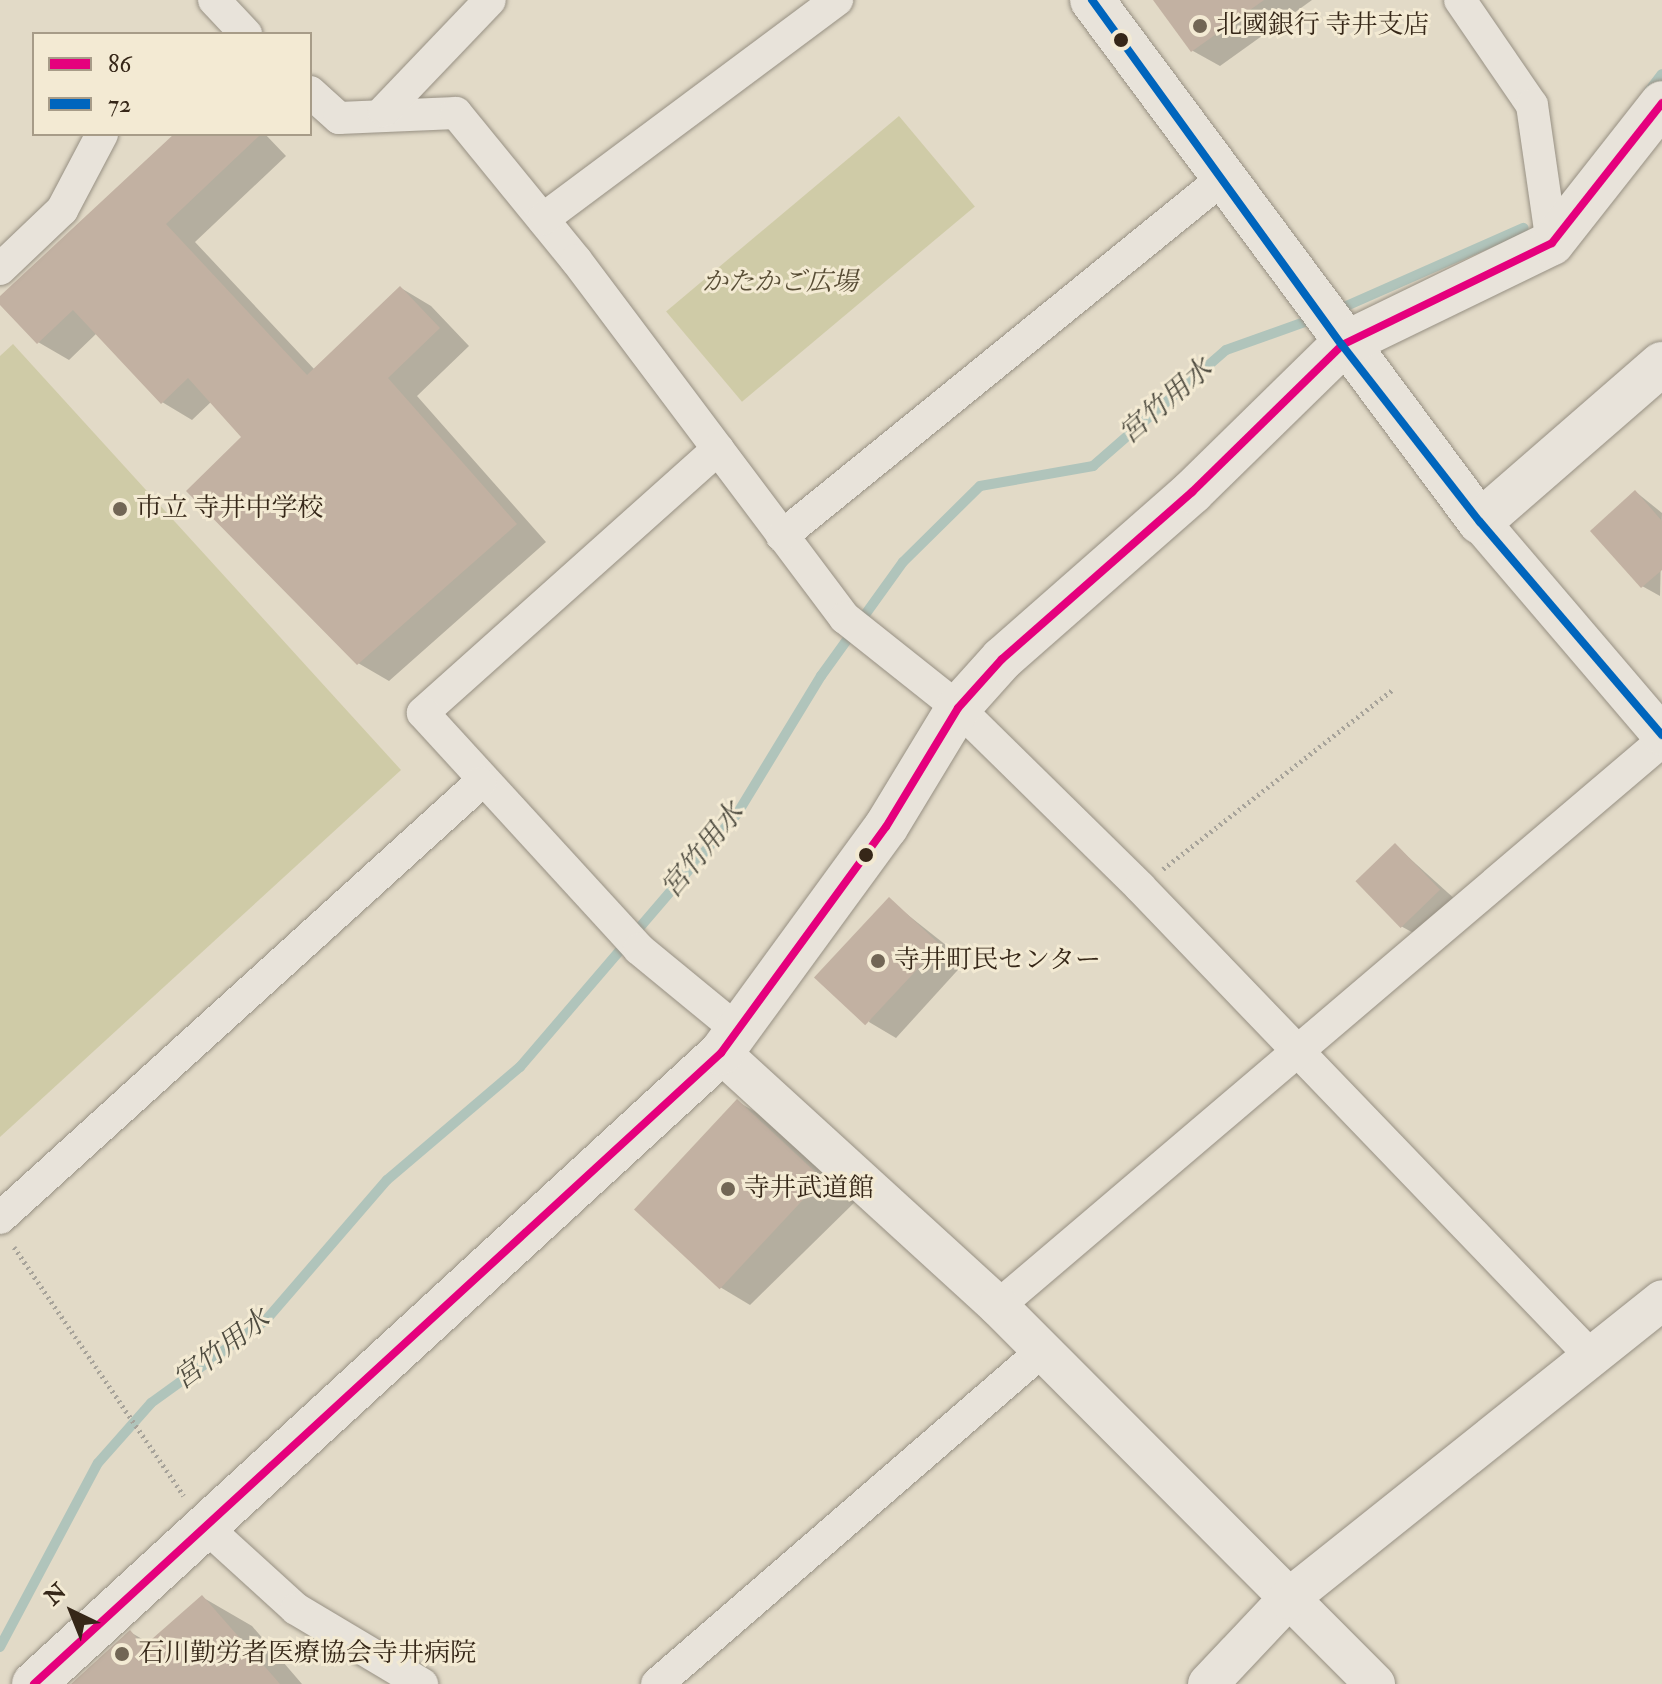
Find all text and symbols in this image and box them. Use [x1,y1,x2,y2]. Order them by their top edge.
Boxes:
place label: 北國銀行 寺井支店 [1216,10,1429,42]
marker: 北國銀行 寺井支店 [1191,17,1209,35]
legend [32,32,312,136]
unlabelled marker [1113,32,1129,48]
text: 86 [108,49,131,80]
text: 72 [108,89,131,120]
park label: かたかご広場 [702,267,858,299]
water label: 宮竹用水 [1113,353,1219,451]
place label: 市立 寺井中学校 [136,493,323,525]
marker: 市立 寺井中学校 [111,500,129,518]
water label: 宮竹用水 [655,797,751,905]
unlabelled marker [858,847,874,863]
place label: 寺井町民センター [894,945,1102,977]
marker: 寺井町民センター [869,952,887,970]
place label: 寺井武道館 [744,1173,874,1205]
marker: 寺井武道館 [719,1180,737,1198]
water label: 宮竹用水 [167,1303,277,1397]
north arrow [32,1572,112,1652]
text: N [39,1577,72,1611]
place label: 石川勤労者医療協会寺井病院 [138,1638,476,1670]
marker: 石川勤労者医療協会寺井病院 [113,1645,131,1663]

